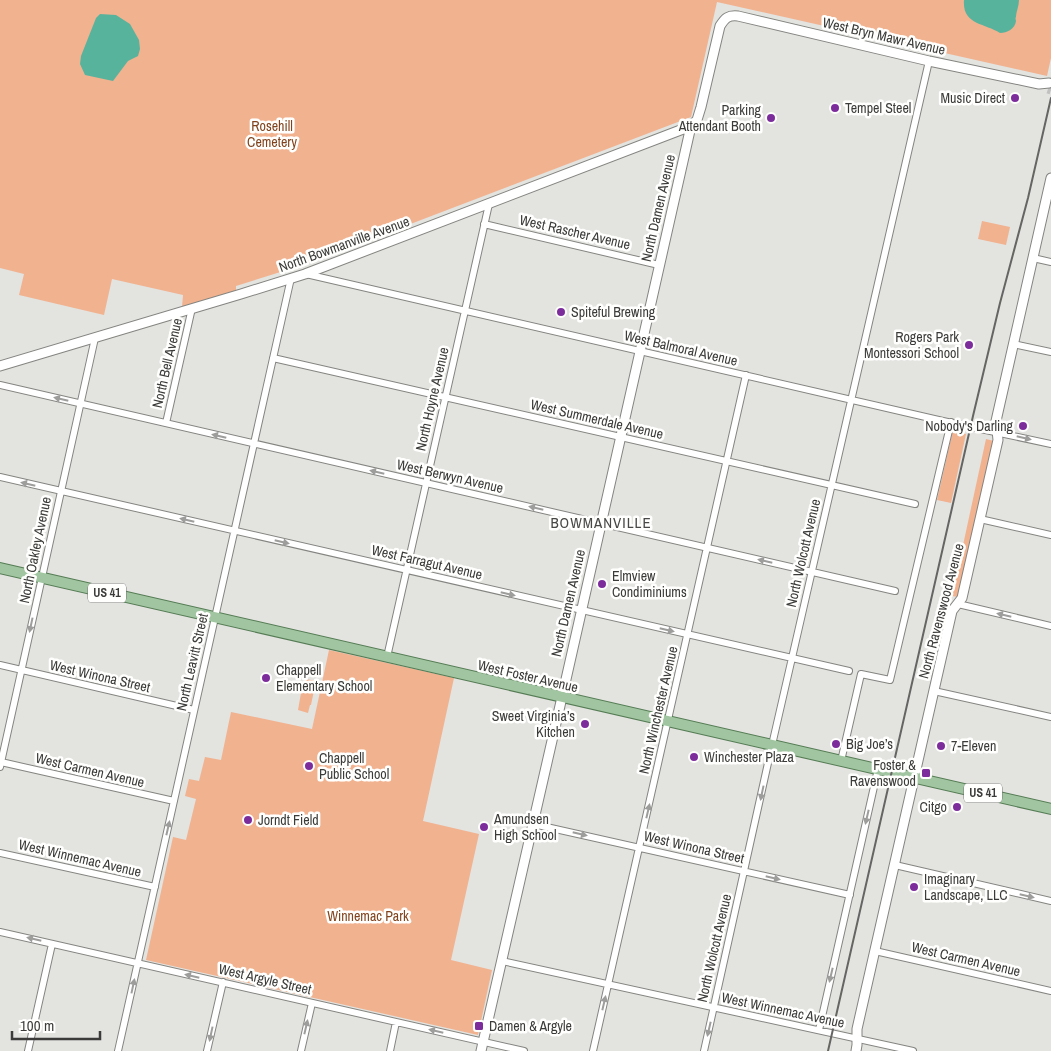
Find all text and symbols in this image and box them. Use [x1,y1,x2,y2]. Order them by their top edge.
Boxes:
street label: West Bryn Mawr Avenue [821,13,947,59]
place label: Music Direct [941,89,1005,107]
marker: Music Direct [1009,92,1021,104]
place label: Tempel Steel [845,99,911,117]
place label: Parking Attendant Booth [678,101,762,135]
marker: Tempel Steel [829,102,841,114]
marker: Parking Attendant Booth [765,112,777,124]
park label: Rosehill Cemetery [247,117,297,151]
street label: North Damen Avenue [637,153,679,263]
street label: West Rascher Avenue [518,210,632,254]
street label: North Bowmanville Avenue [276,212,412,276]
place label: Spiteful Brewing [571,303,656,321]
marker: Spiteful Brewing [555,306,567,318]
street label: North Bell Avenue [148,316,186,410]
street label: West Balmoral Avenue [623,326,739,370]
place label: Rogers Park Montessori School [864,328,959,362]
marker: Rogers Park Montessori School [963,339,975,351]
street label: North Hoyne Avenue [411,345,453,453]
one-way arrow [53,395,68,403]
street label: West Summerdale Avenue [529,395,665,443]
place label: Nobody's Darling [925,417,1014,435]
marker: Nobody's Darling [1017,420,1029,432]
one-way arrow [212,432,227,440]
one-way arrow [1017,435,1033,443]
street label: West Berwyn Avenue [395,455,505,497]
one-way arrow [370,468,385,476]
one-way arrow [21,480,36,488]
street label: North Oakley Avenue [15,495,55,605]
street label: North Wolcott Avenue [782,497,824,609]
one-way arrow [528,504,543,512]
district label: BOWMANVILLE [550,512,652,533]
one-way arrow [179,516,194,524]
one-way arrow [274,538,289,546]
street label: West Farragut Avenue [370,540,484,584]
street label: North Ravenswood Avenue [914,542,968,680]
street label: North Damen Avenue [547,548,589,658]
one-way arrow [757,557,772,565]
place label: Elmview Condiminiums [612,567,687,601]
marker: Elmview Condiminiums [596,578,608,590]
road number: US 41 [88,584,126,602]
one-way arrow [501,590,516,598]
street label: North Leavitt Street [172,611,212,713]
one-way arrow [997,611,1012,619]
one-way arrow [27,618,35,633]
one-way arrow [659,626,674,634]
street label: North Winchester Avenue [635,644,681,776]
street label: West Winona Street [48,656,152,696]
street label: West Foster Avenue [476,656,580,696]
place label: Chappell Elementary School [276,661,372,695]
marker: Chappell Elementary School [260,672,272,684]
place label: Sweet Virginia’s Kitchen [492,707,575,741]
marker: Sweet Virginia’s Kitchen [579,718,591,730]
place label: Big Joe’s [846,735,893,753]
place label: 7-Eleven [951,737,996,755]
marker: Big Joe’s [830,738,842,750]
marker: 7-Eleven [935,740,947,752]
place label: Winchester Plaza [704,748,795,766]
street label: West Carmen Avenue [34,749,146,791]
place label: Chappell Public School [319,749,389,783]
marker: Winchester Plaza [688,751,700,763]
place label: Foster & Ravenswood [850,756,916,790]
marker: Chappell Public School [303,760,315,772]
marker: Foster & Ravenswood [920,767,932,779]
road number: US 41 [964,784,1002,802]
one-way arrow [758,785,766,800]
place label: Citgo [920,798,947,816]
marker: Citgo [951,801,963,813]
one-way arrow [644,803,652,818]
one-way arrow [863,809,871,825]
place label: Amundsen High School [493,810,557,844]
place label: Jorndt Field [258,811,319,829]
marker: Jorndt Field [242,814,254,826]
one-way arrow [164,820,172,835]
marker: Amundsen High School [478,821,490,833]
street label: West Winona Street [642,827,746,867]
one-way arrow [573,831,589,839]
street label: West Winnemac Avenue [17,835,143,881]
place label: Imaginary Landscape, LLC [924,870,1008,904]
one-way arrow [765,874,780,882]
marker: Imaginary Landscape, LLC [908,881,920,893]
street label: North Wolcott Avenue [693,892,735,1004]
one-way arrow [1020,892,1035,900]
park label: Winnemac Park [327,907,409,925]
one-way arrow [26,935,41,943]
street label: West Carmen Avenue [910,938,1022,980]
street label: West Argyle Street [217,960,313,998]
one-way arrow [827,968,835,983]
one-way arrow [185,972,200,980]
one-way arrow [129,979,137,994]
street label: West Winnemac Avenue [720,988,846,1032]
one-way arrow [600,996,608,1011]
scale bar [12,1008,100,1040]
text: 100 m [20,1015,54,1036]
place label: Damen & Argyle [489,1017,572,1035]
one-way arrow [302,1019,310,1034]
marker: Damen & Argyle [473,1020,485,1032]
one-way arrow [705,1022,713,1037]
one-way arrow [207,1026,215,1041]
one-way arrow [428,1027,443,1035]

